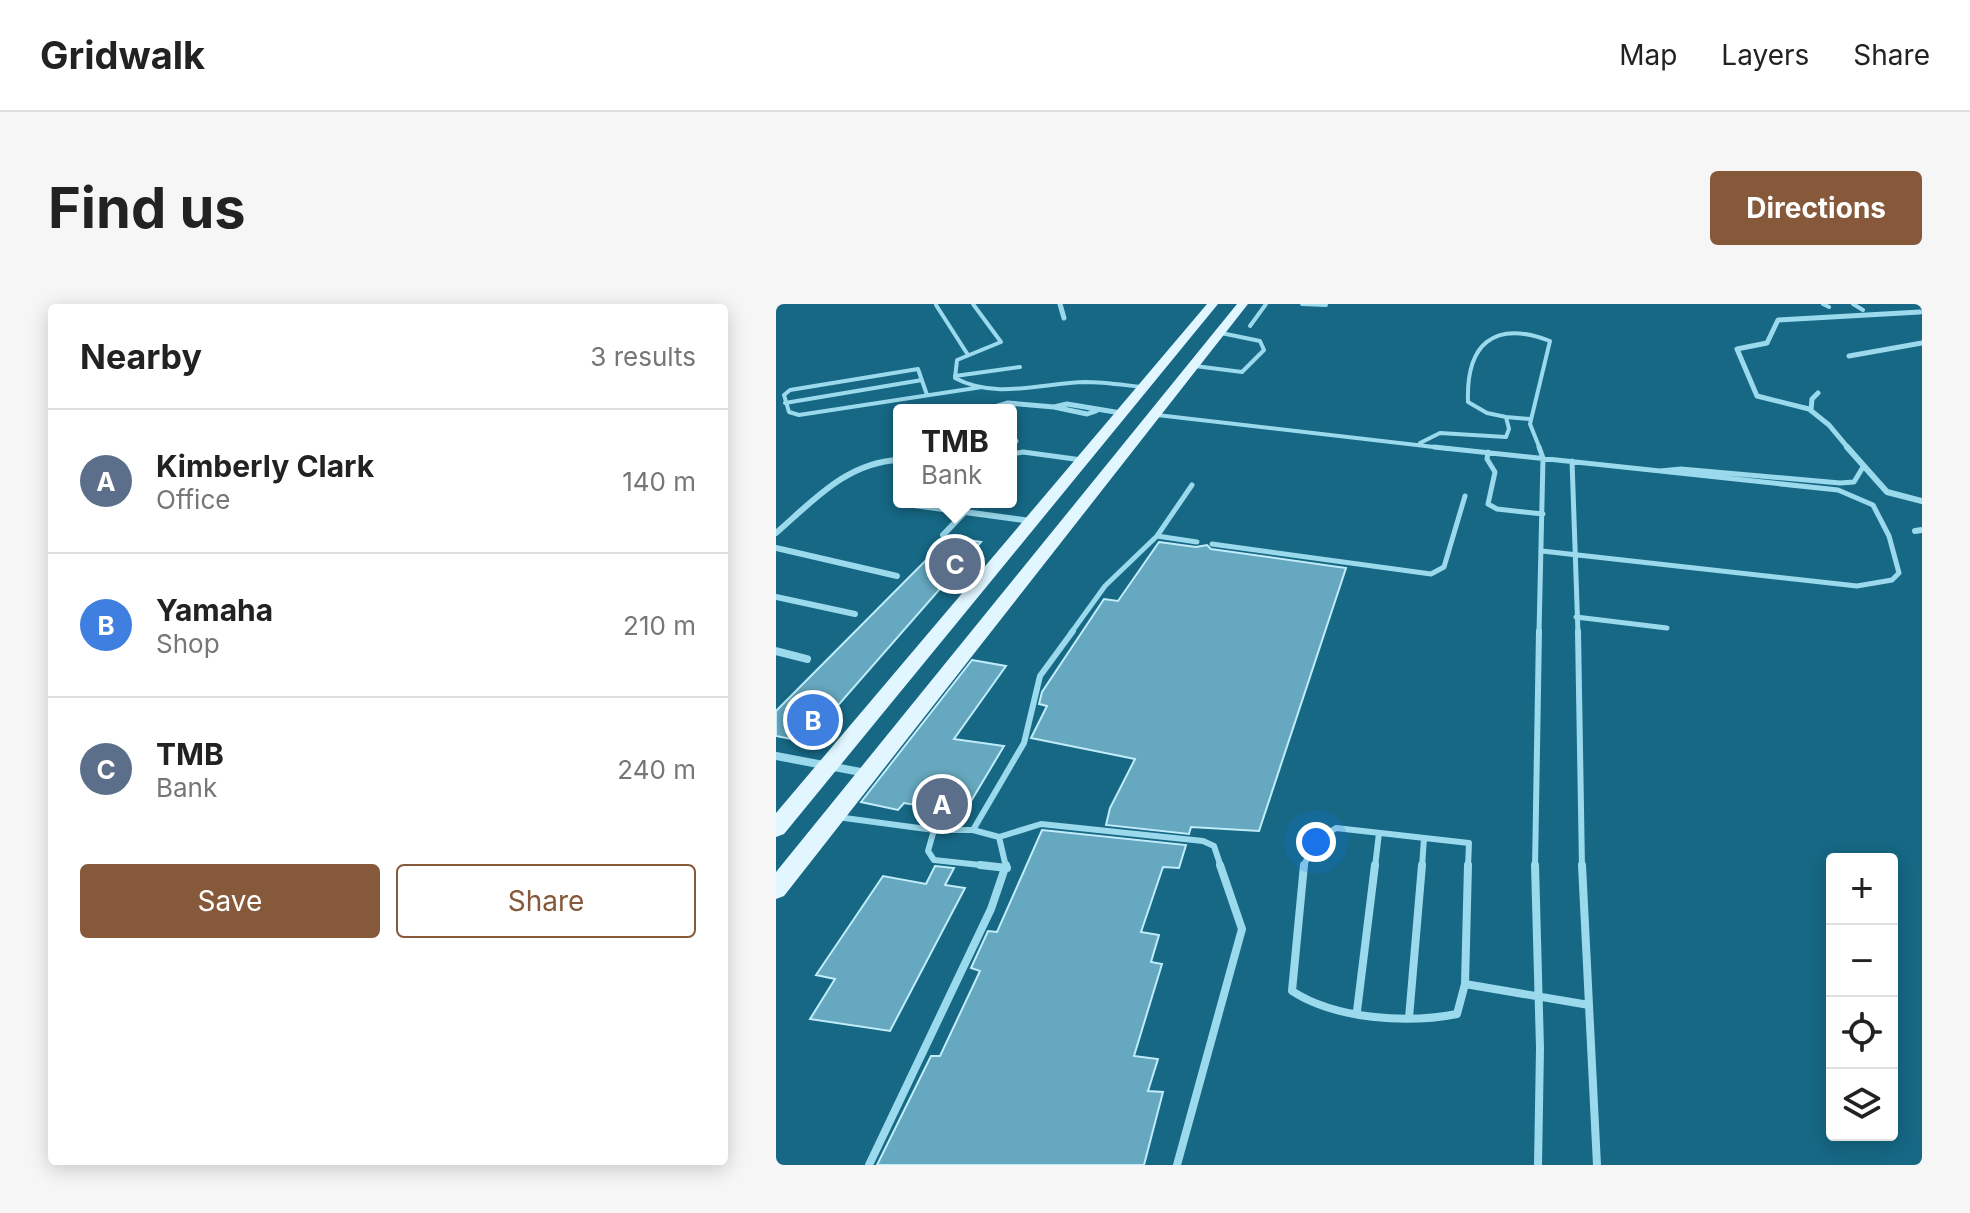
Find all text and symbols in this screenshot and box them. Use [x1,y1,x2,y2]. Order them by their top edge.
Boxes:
text: Gridwalk [40,32,205,78]
text: Map [1619,38,1677,72]
text: Layers [1721,38,1809,72]
text: Share [1853,38,1930,72]
button: Directions [1710,171,1922,245]
text: Find us [48,174,246,242]
text: Nearby [80,336,202,377]
text: 3 results [590,341,696,372]
popup [893,404,1017,508]
text: TMB [921,423,989,459]
text: Kimberly Clark [156,448,374,484]
text: Bank [921,459,982,490]
text: A [96,466,116,497]
text: 140 m [622,466,696,497]
text: Office [156,484,230,515]
pin: C [929,534,981,594]
text: Yamaha [156,592,273,628]
text: B [97,610,115,641]
text: 210 m [623,610,696,641]
text: Shop [156,628,220,659]
pin: B [787,690,839,750]
text: TMB [156,736,224,772]
text: C [96,754,116,785]
text: 240 m [617,754,696,785]
text: Bank [156,772,217,803]
pin: A [916,774,968,834]
your location [1296,822,1336,862]
map controls [1826,853,1898,1141]
button: + [1826,853,1898,925]
button: Save [80,864,380,938]
button: Share [396,864,696,938]
button: − [1826,925,1898,997]
button: locate [1826,997,1898,1069]
button: layers [1826,1069,1898,1141]

